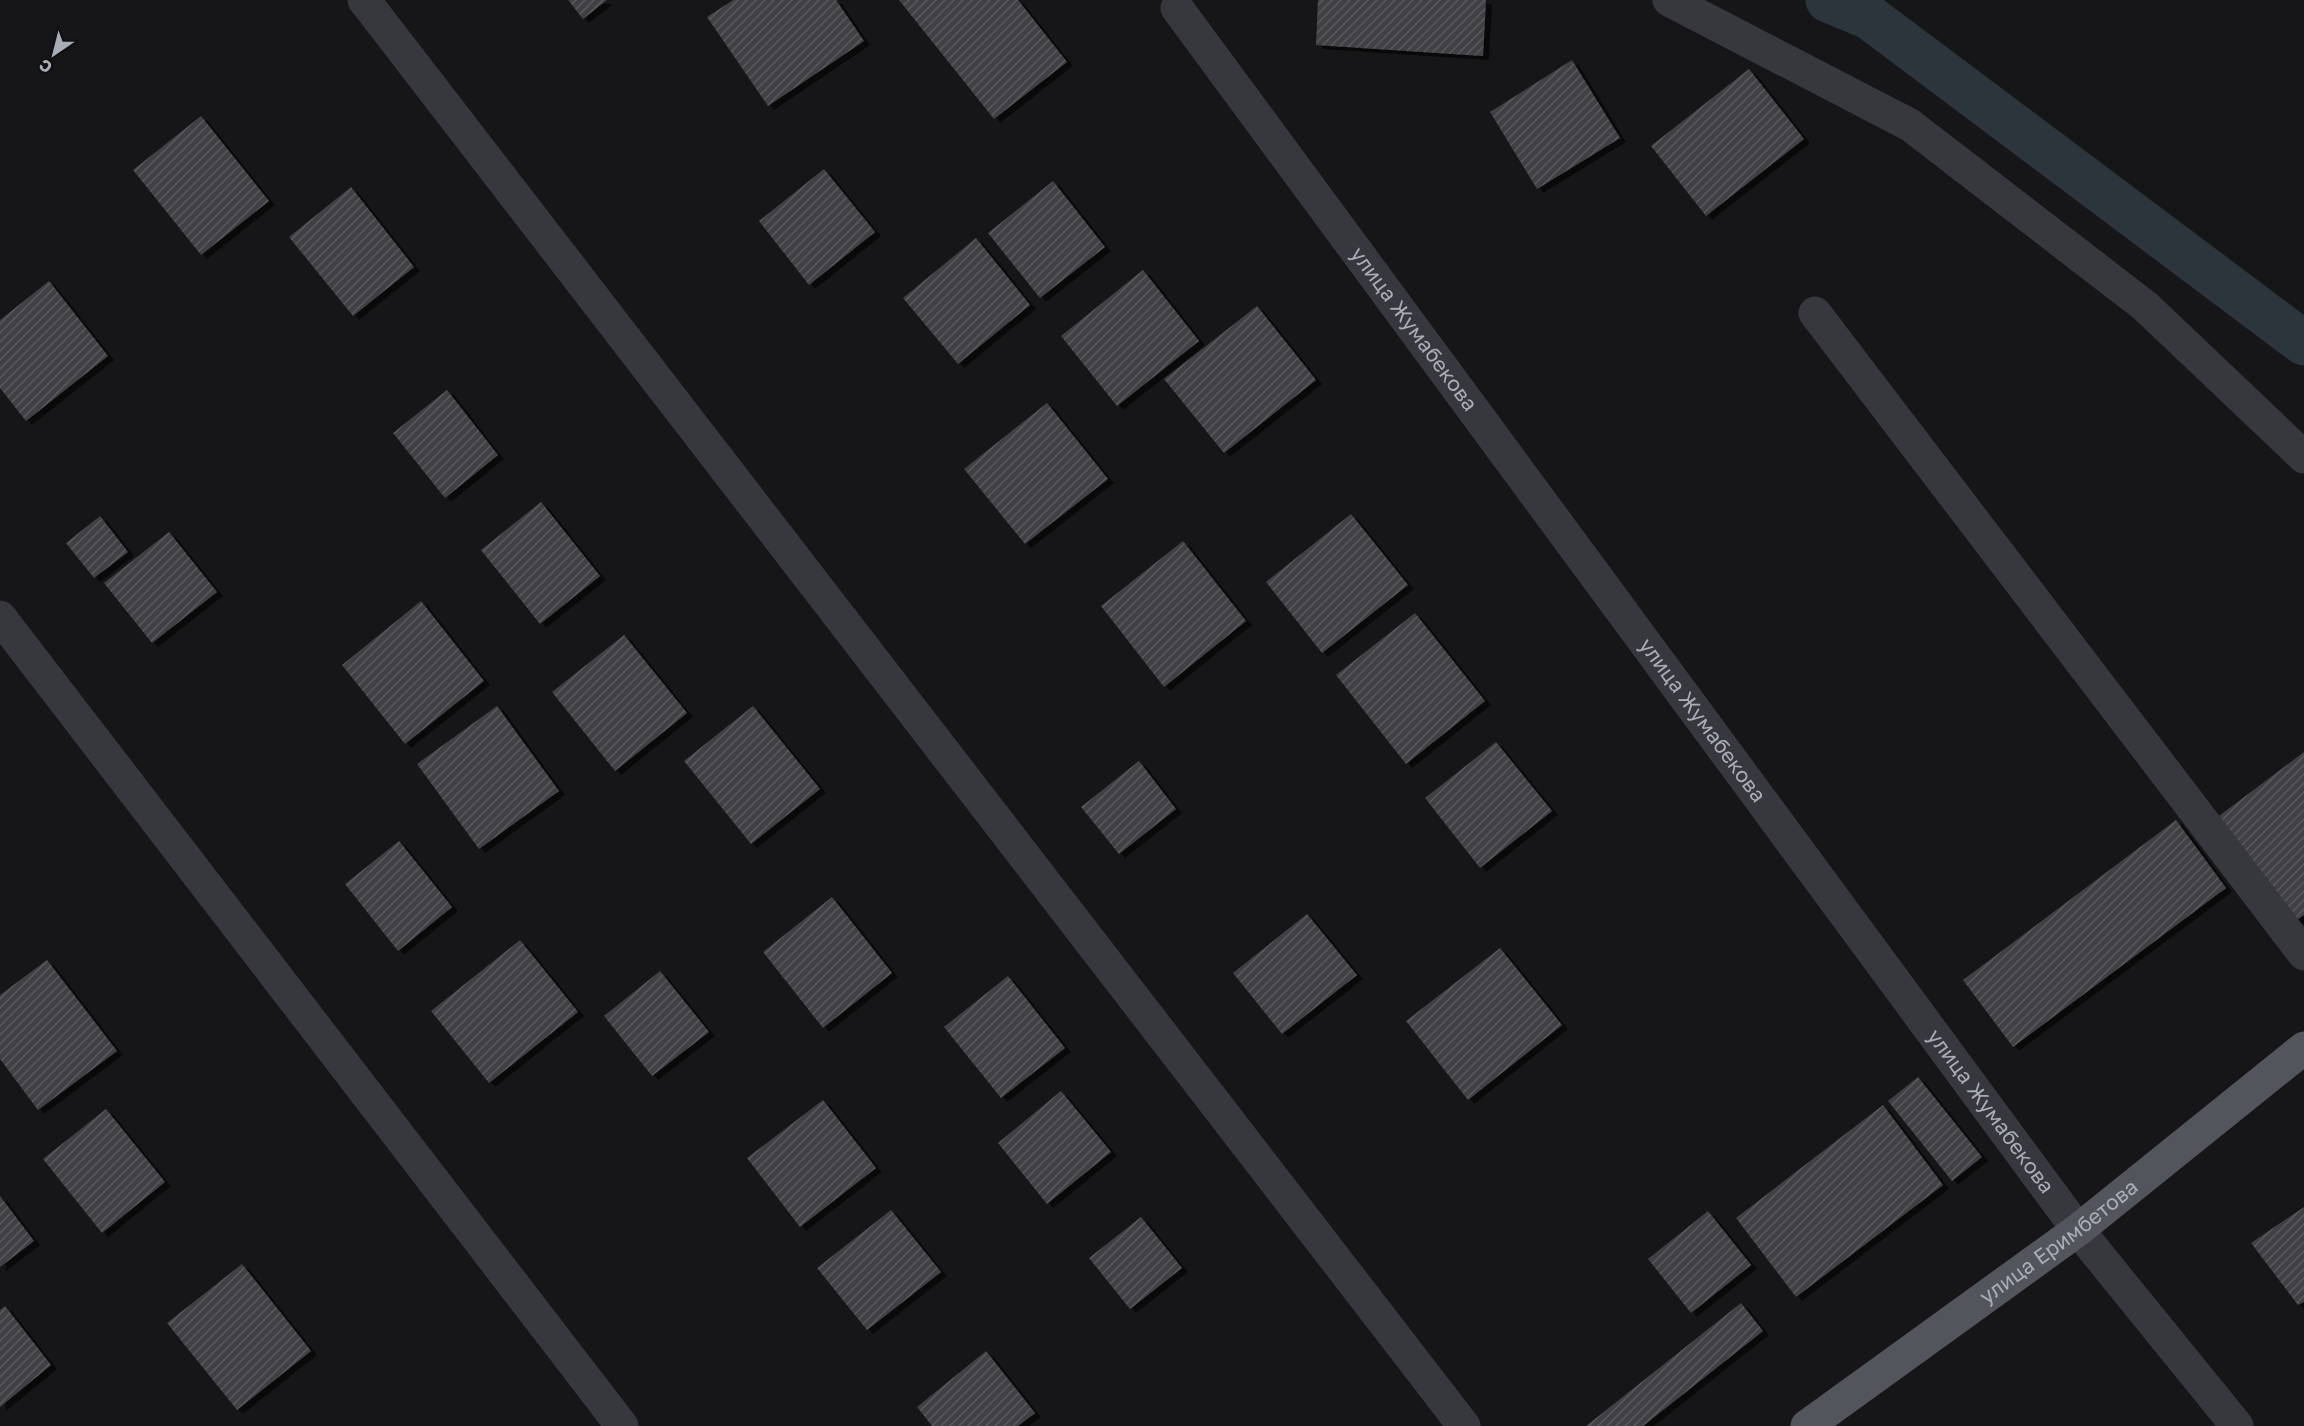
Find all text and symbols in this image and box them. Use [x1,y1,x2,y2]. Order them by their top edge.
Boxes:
north arrow [24,24,84,84]
text: С [35,55,56,78]
street label: улица Жумабекова [1345,241,1484,416]
street label: улица Жумабекова [1634,632,1772,807]
street label: улица Жумабекова [1922,1024,2061,1198]
street label: улица Еримбетова [1974,1173,2143,1309]

